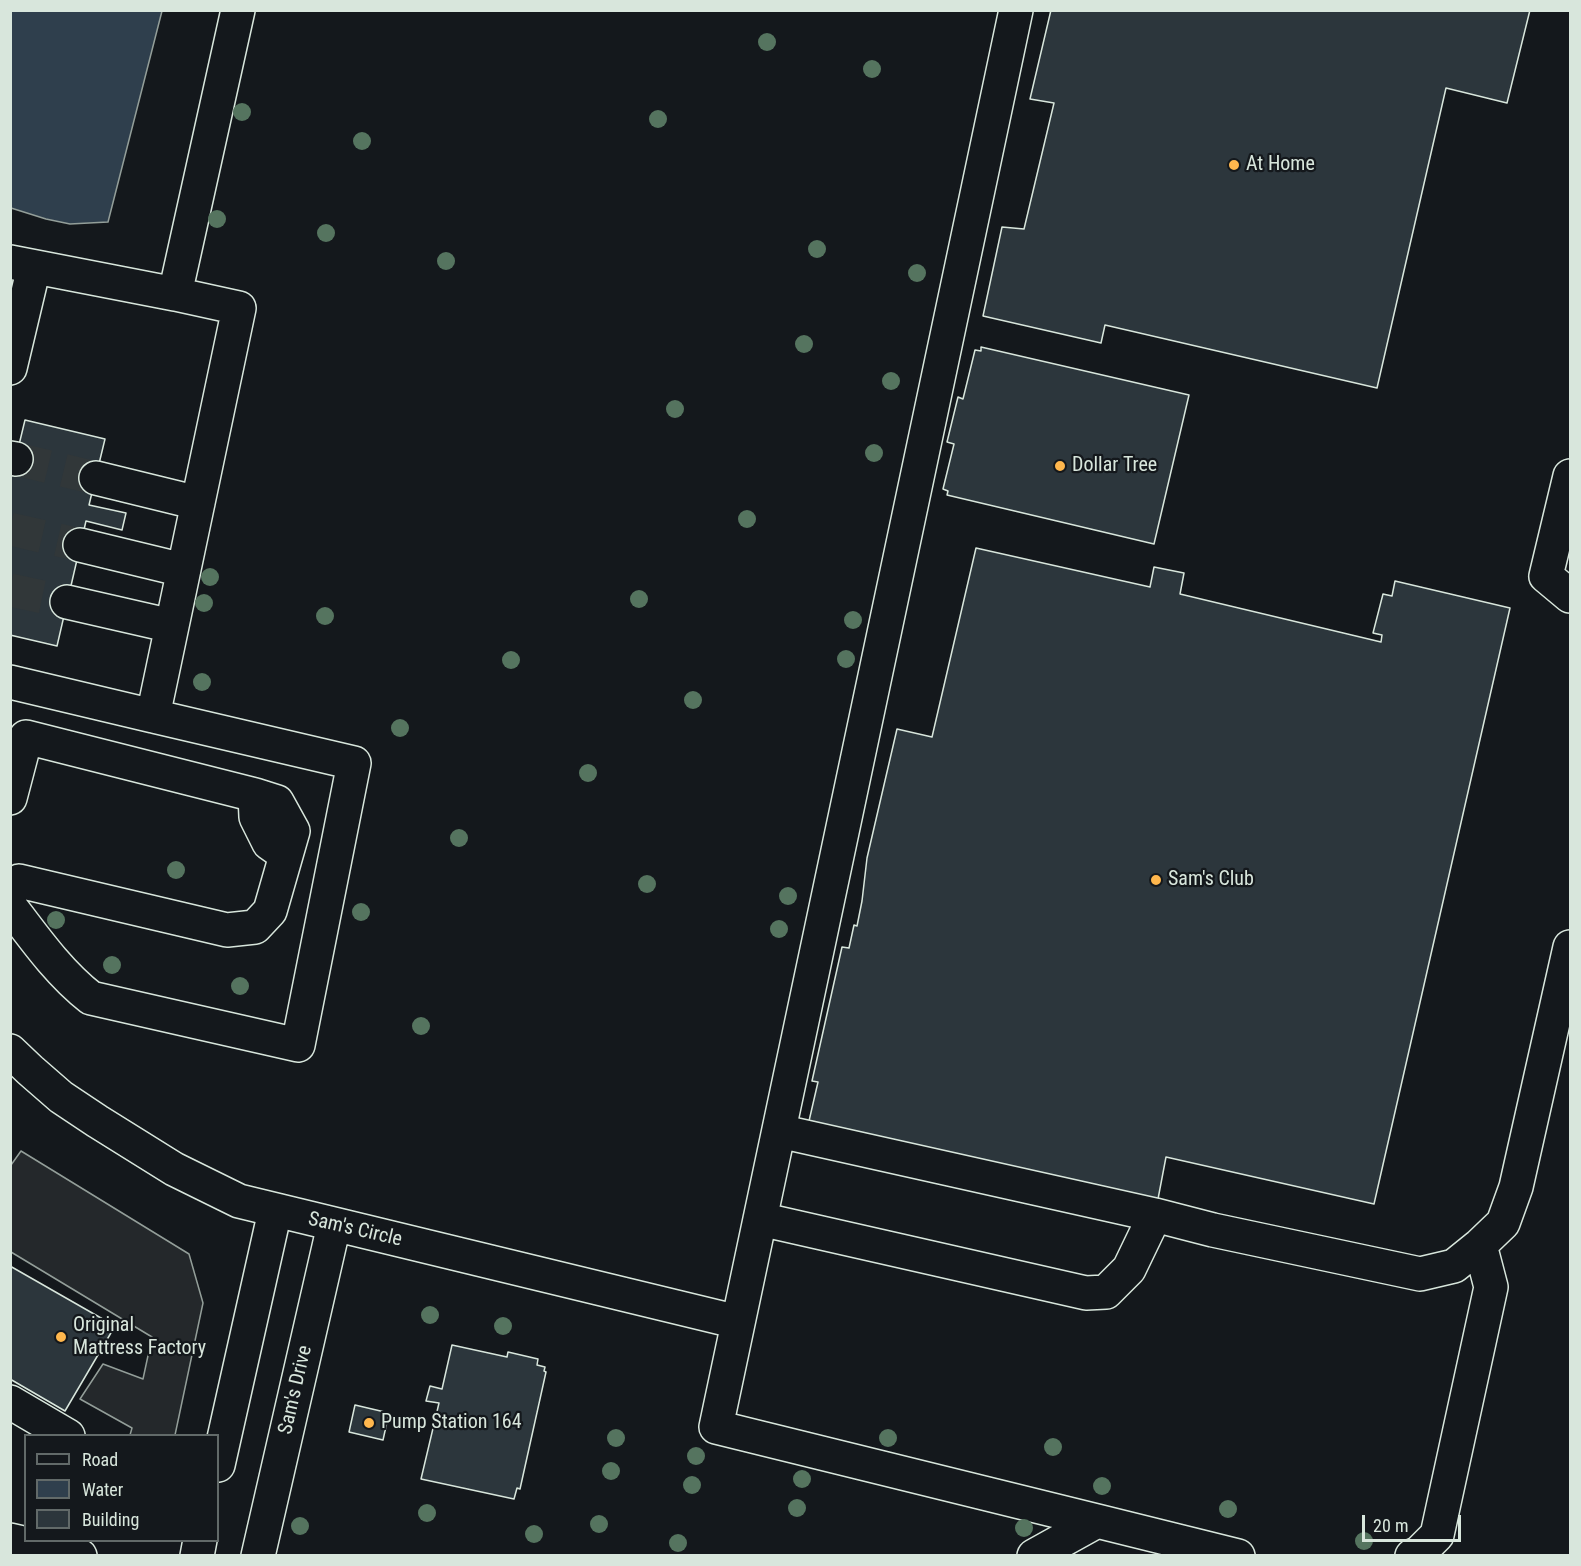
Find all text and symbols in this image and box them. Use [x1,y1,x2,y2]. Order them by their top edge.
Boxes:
place label: At Home [1246,153,1315,177]
marker: At Home [1227,158,1241,172]
place label: Dollar Tree [1072,454,1157,478]
marker: Dollar Tree [1053,459,1067,473]
place label: Sam's Club [1168,868,1254,892]
marker: Sam's Club [1149,873,1163,887]
street label: Sam's Circle [306,1208,404,1252]
place label: Original Mattress Factory [73,1314,206,1361]
marker: Original Mattress Factory [54,1330,68,1344]
street label: Sam's Drive [274,1343,318,1437]
place label: Pump Station 164 [381,1411,522,1435]
marker: Pump Station 164 [362,1416,376,1430]
legend [24,1434,219,1542]
text: Road [82,1449,118,1470]
text: Water [82,1479,123,1500]
scale bar [1365,1503,1464,1541]
text: Building [82,1509,139,1530]
text: 20 m [1373,1515,1408,1536]

